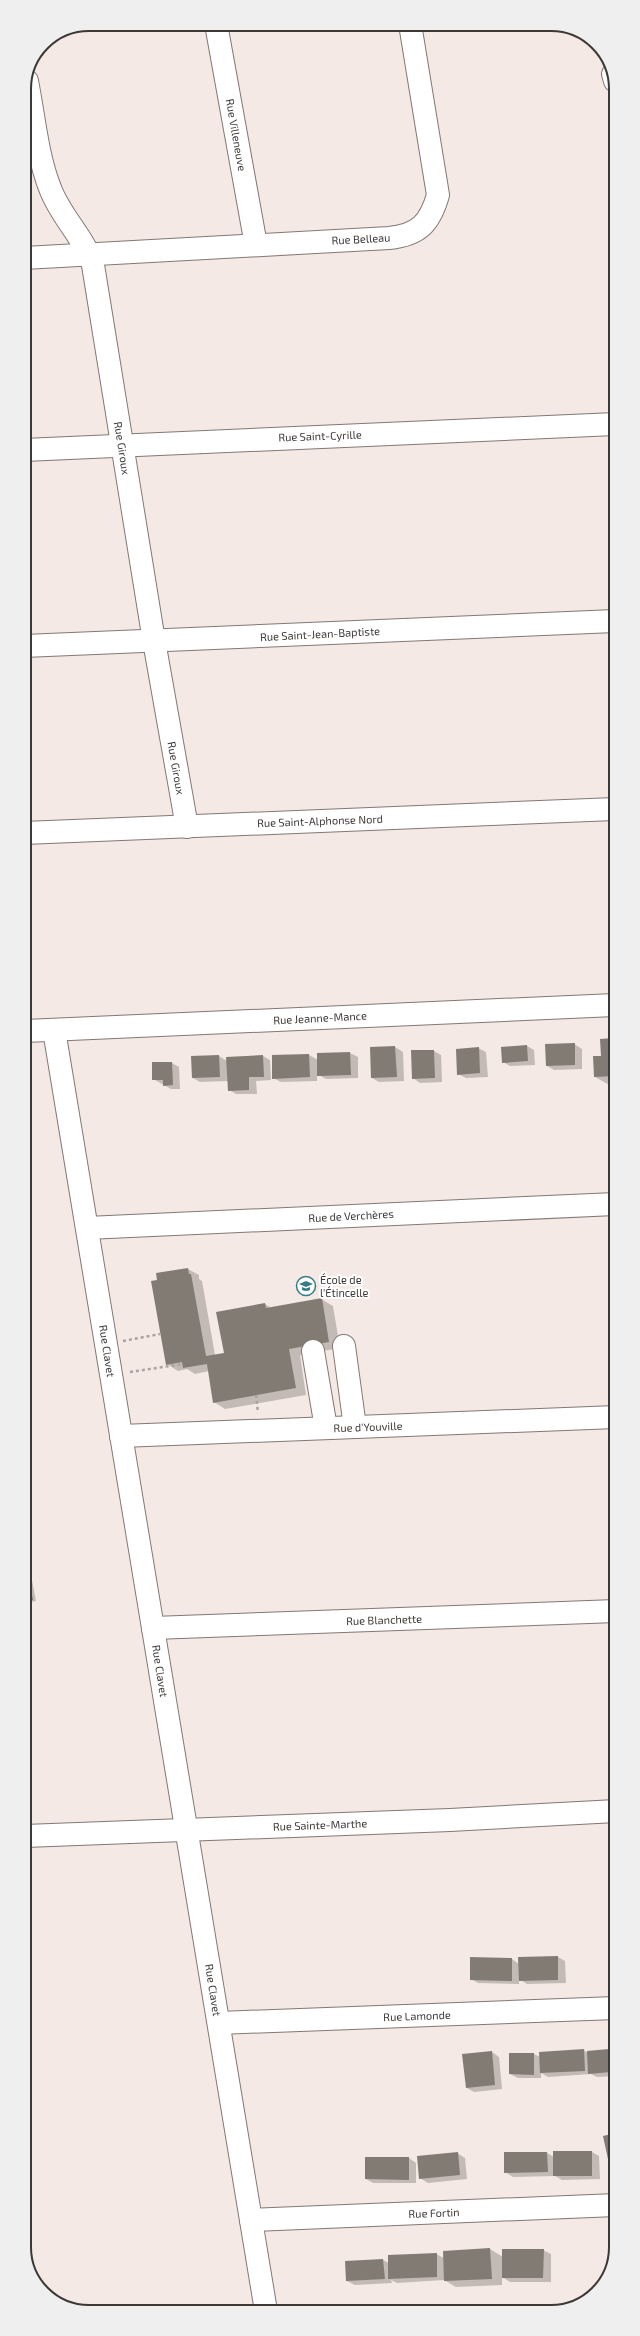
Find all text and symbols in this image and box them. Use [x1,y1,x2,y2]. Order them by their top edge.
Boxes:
street label: Rue Villeneuve [224,98,249,172]
street label: Rue Belleau [331,230,391,247]
street label: Rue Giroux [112,420,133,476]
street label: Rue Saint-Cyrille [278,428,362,443]
street label: Rue Saint-Jean-Baptiste [260,624,380,643]
street label: Rue Giroux [165,740,188,796]
street label: Rue Saint-Alphonse Nord [257,812,383,829]
street label: Rue Jeanne-Mance [273,1009,367,1026]
street label: Rue de Verchères [308,1207,395,1224]
place label: École de l'Étincelle [320,1273,369,1299]
school or university icon: École de l'Étincelle [295,1275,317,1297]
street label: Rue Clavet [97,1324,118,1378]
street label: Rue d'Youville [333,1419,403,1434]
street label: Rue Blanchette [346,1612,422,1627]
street label: Rue Clavet [150,1644,171,1698]
street label: Rue Sainte-Marthe [273,1816,367,1833]
street label: Rue Clavet [203,1963,224,2017]
street label: Rue Lamonde [383,2008,451,2023]
street label: Rue Fortin [408,2205,460,2220]

